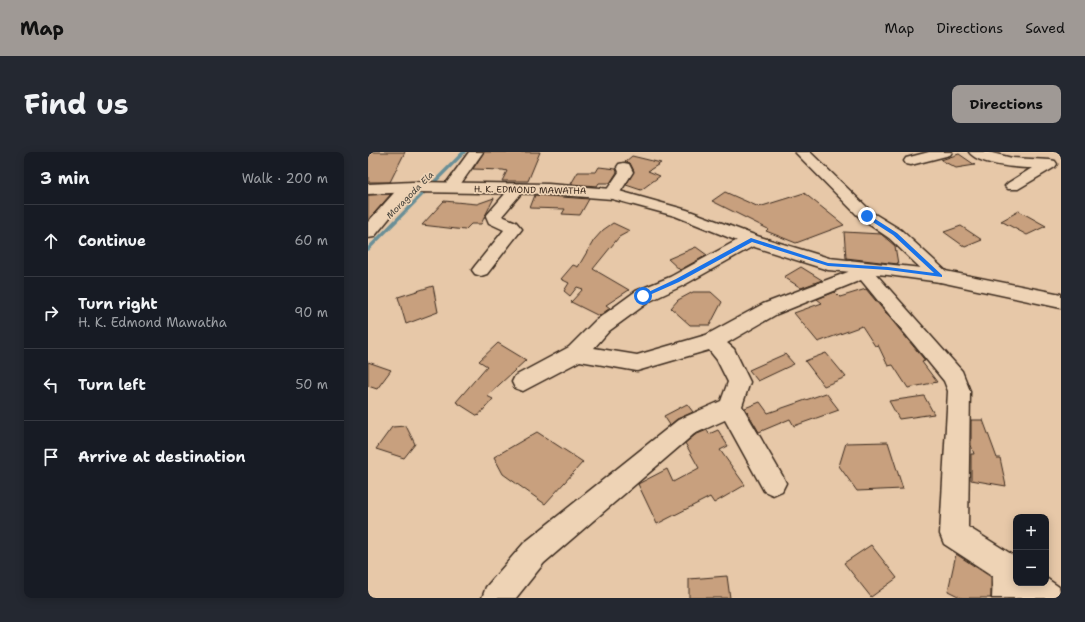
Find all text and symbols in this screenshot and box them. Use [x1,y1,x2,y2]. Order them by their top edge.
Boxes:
text: Map [20,16,64,41]
text: Map [885,19,915,37]
text: Directions [937,19,1003,37]
text: Saved [1025,19,1065,37]
text: Find us [24,85,129,123]
button: Directions [952,85,1061,123]
text: 3 min [40,167,90,189]
water label: Moragoda Ela [384,168,437,221]
text: Walk · 200 m [242,170,328,187]
street label: H. K. EDMOND MAWATHA [474,183,587,197]
route end [858,207,876,225]
icon: ahead [40,230,62,252]
text: Continue [78,231,146,251]
text: 60 m [295,232,328,249]
route start [634,287,652,305]
text: Turn right [78,294,158,314]
icon: right [40,302,62,324]
text: 90 m [294,304,328,321]
text: H. K. Edmond Mawatha [78,314,227,331]
icon: left [40,374,62,396]
text: Turn left [78,375,146,395]
text: 50 m [295,376,328,393]
icon: arrive [40,446,62,468]
text: Arrive at destination [78,447,246,467]
map controls [1013,514,1049,586]
button: + [1013,514,1049,550]
button: − [1013,550,1049,586]

